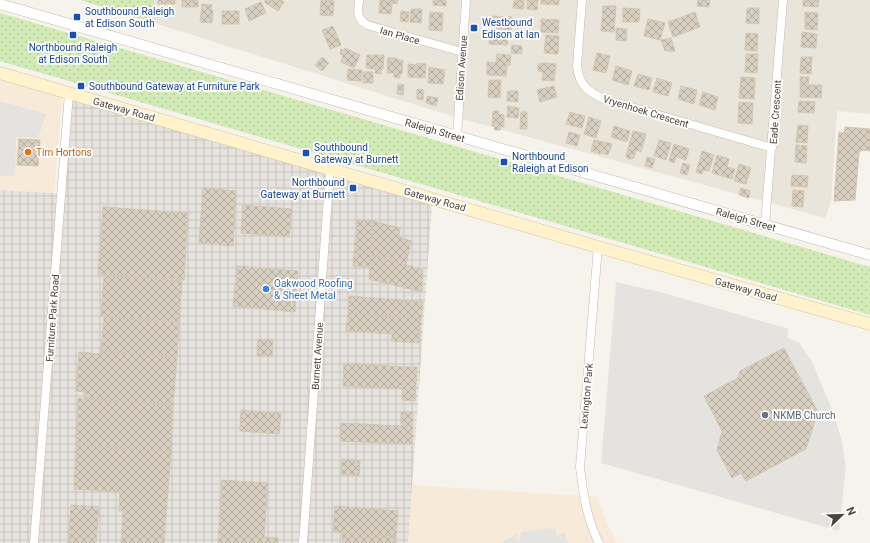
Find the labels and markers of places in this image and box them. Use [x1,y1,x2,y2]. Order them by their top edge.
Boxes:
place label: Southbound Raleigh at Edison South [85,6,174,29]
marker: Southbound Raleigh at Edison South [72,12,82,22]
place label: Westbound Edison at Ian [482,17,539,40]
marker: Westbound Edison at Ian [469,23,479,33]
marker: Northbound Raleigh at Edison South [68,30,78,40]
place label: Northbound Raleigh at Edison South [29,42,117,65]
marker: Southbound Gateway at Furniture Park [76,81,86,91]
place label: Southbound Gateway at Furniture Park [89,81,261,92]
place label: Southbound Gateway at Burnett [314,142,399,165]
marker: Tim Hortons [23,147,33,157]
place label: Tim Hortons [36,147,92,158]
marker: Southbound Gateway at Burnett [301,148,311,158]
place label: Northbound Raleigh at Edison [512,151,589,174]
marker: Northbound Raleigh at Edison [499,157,509,167]
place label: Northbound Gateway at Burnett [260,177,345,200]
marker: Northbound Gateway at Burnett [348,183,358,193]
place label: Oakwood Roofing & Sheet Metal [274,278,353,301]
marker: Oakwood Roofing & Sheet Metal [261,284,271,294]
marker: NKMB Church [760,410,770,420]
place label: NKMB Church [773,410,835,421]

